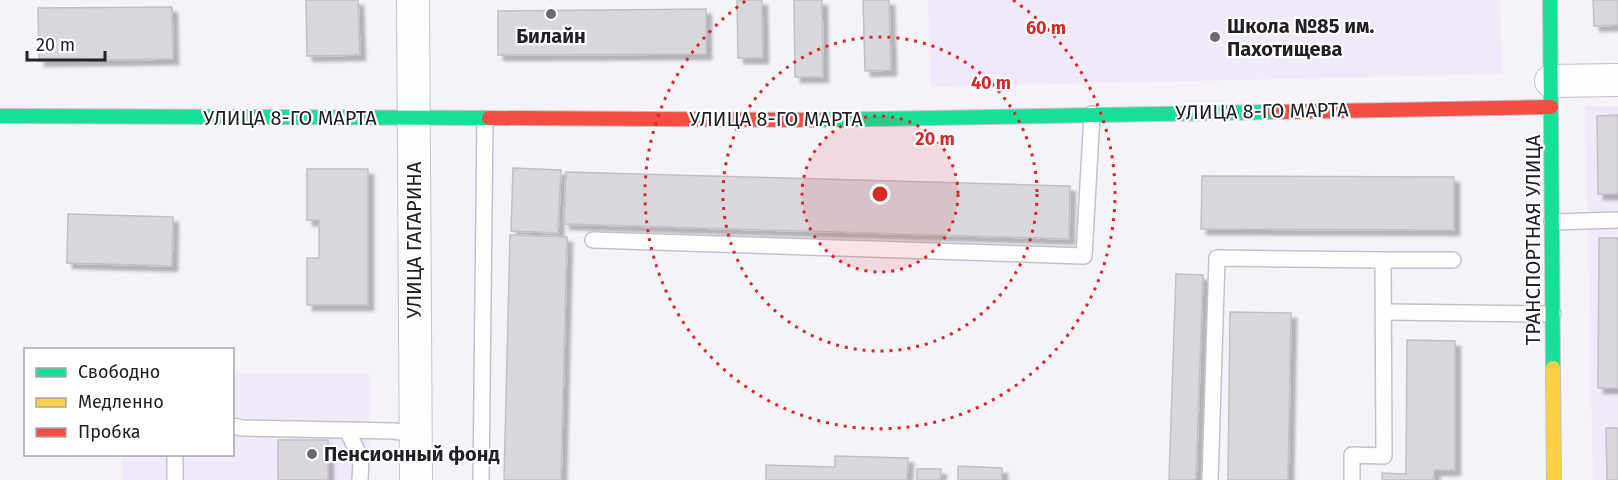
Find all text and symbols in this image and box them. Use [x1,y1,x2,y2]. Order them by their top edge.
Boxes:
marker: Билайн [544,7,558,21]
place label: Школа №85 им. Пахотищева [1227,14,1374,61]
text: 60 m [1026,17,1066,39]
scale bar [27,24,105,62]
place label: Билайн [516,24,586,48]
marker: Школа №85 им. Пахотищева [1208,30,1222,44]
text: 20 m [36,34,75,56]
text: 40 m [971,72,1011,94]
street label: УЛИЦА 8-ГО МАРТА [1175,97,1349,125]
street label: УЛИЦА 8-ГО МАРТА [203,106,377,130]
street label: УЛИЦА 8-ГО МАРТА [689,107,863,131]
text: 20 m [915,128,955,150]
street label: ТРАНСПОРТНАЯ УЛИЦА [1521,134,1545,345]
street label: УЛИЦА ГАГАРИНА [402,161,426,318]
centre of rings [870,184,890,204]
legend [24,348,234,456]
text: Свободно [78,361,160,383]
text: Медленно [78,391,164,413]
text: Пробка [78,421,141,443]
place label: Пенсионный фонд [324,442,500,466]
marker: Пенсионный фонд [305,447,319,461]

